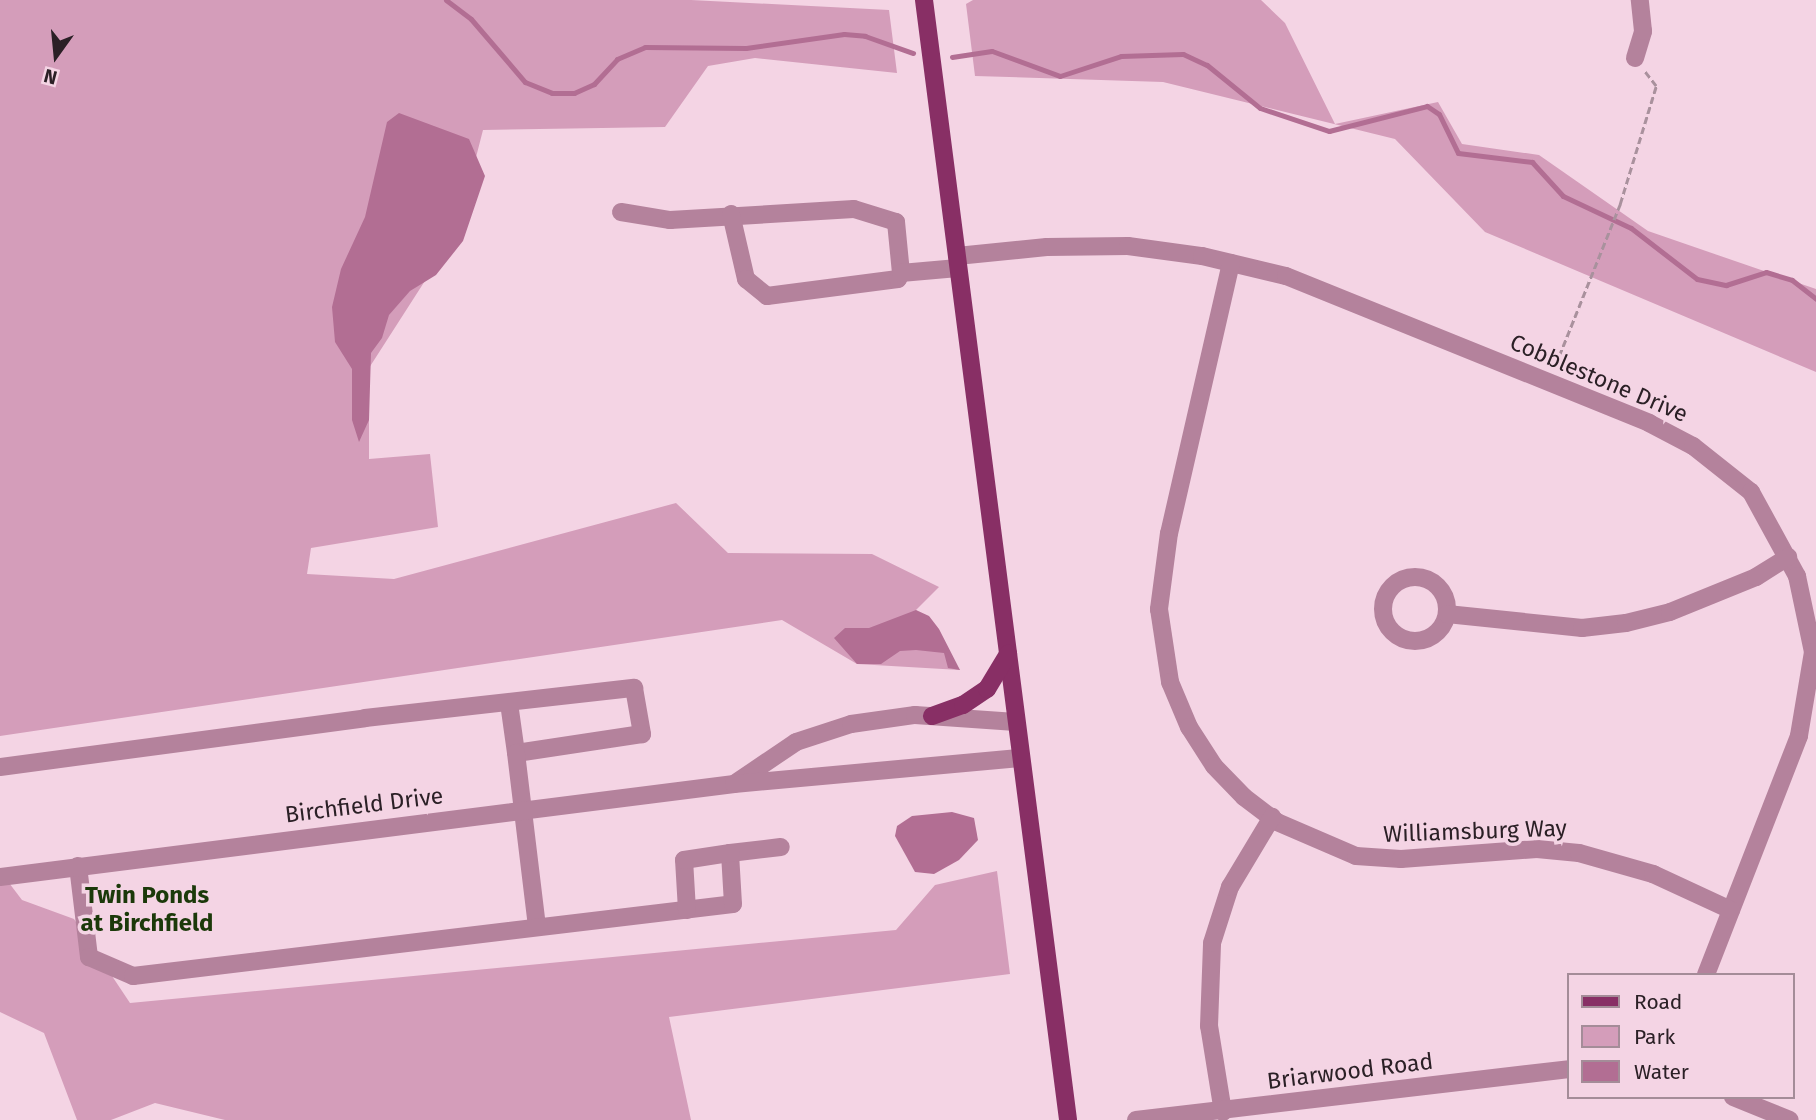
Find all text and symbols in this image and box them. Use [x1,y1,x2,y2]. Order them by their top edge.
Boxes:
north arrow [21,21,91,91]
text: N [41,64,60,90]
street label: Cobblestone Drive [1506,328,1692,428]
street label: Birchfield Drive [283,782,445,828]
street label: Williamsburg Way [1383,814,1567,848]
district label: Twin Ponds at Birchfield [81,882,213,938]
legend [1568,973,1795,1099]
text: Road [1634,989,1682,1015]
text: Park [1634,1024,1675,1050]
street label: Briarwood Road [1265,1047,1435,1095]
text: Water [1634,1059,1689,1085]

